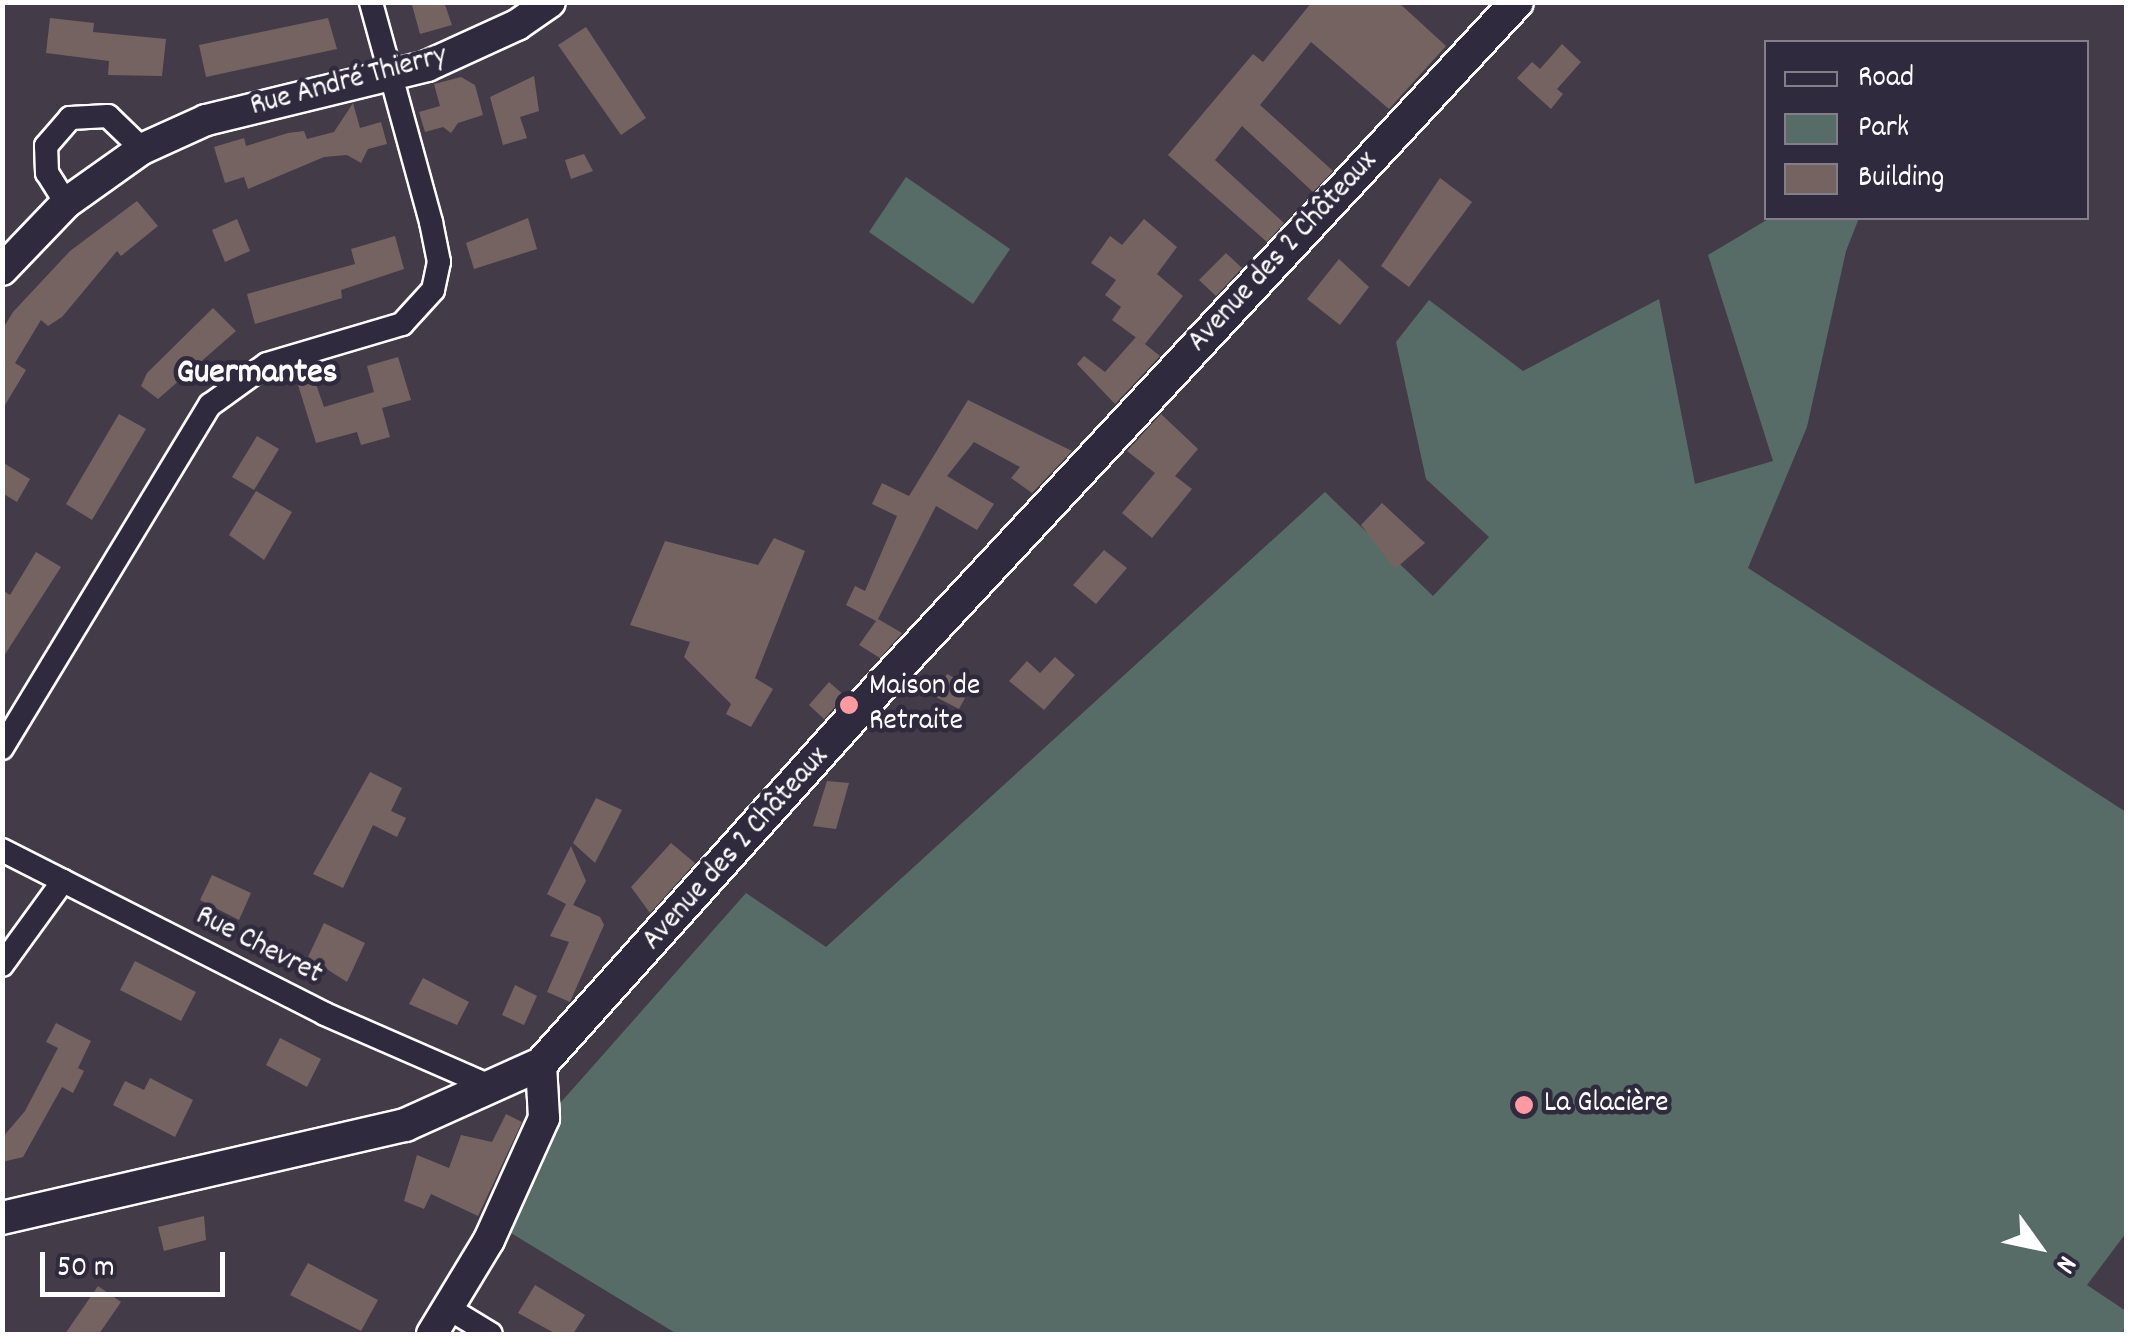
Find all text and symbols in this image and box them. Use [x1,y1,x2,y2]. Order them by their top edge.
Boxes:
street label: Rue André Thierry [247,40,451,126]
legend [1764,40,2089,220]
text: Road [1858,58,1914,101]
text: Park [1858,108,1909,151]
street label: Avenue des 2 Châteaux [1182,145,1386,361]
text: Building [1858,158,1944,201]
district label: Guermantes [177,353,337,395]
place label: Maison de Retraite [869,670,980,740]
marker: Maison de Retraite [838,694,860,716]
street label: Avenue des 2 Châteaux [636,741,838,959]
street label: Rue Chevret [189,900,327,994]
place label: La Glacière [1544,1087,1668,1123]
marker: La Glacière [1513,1094,1535,1116]
north arrow [1989,1197,2089,1297]
scale bar [45,1232,230,1294]
text: N [2044,1247,2085,1280]
text: 50 m [57,1248,115,1291]

